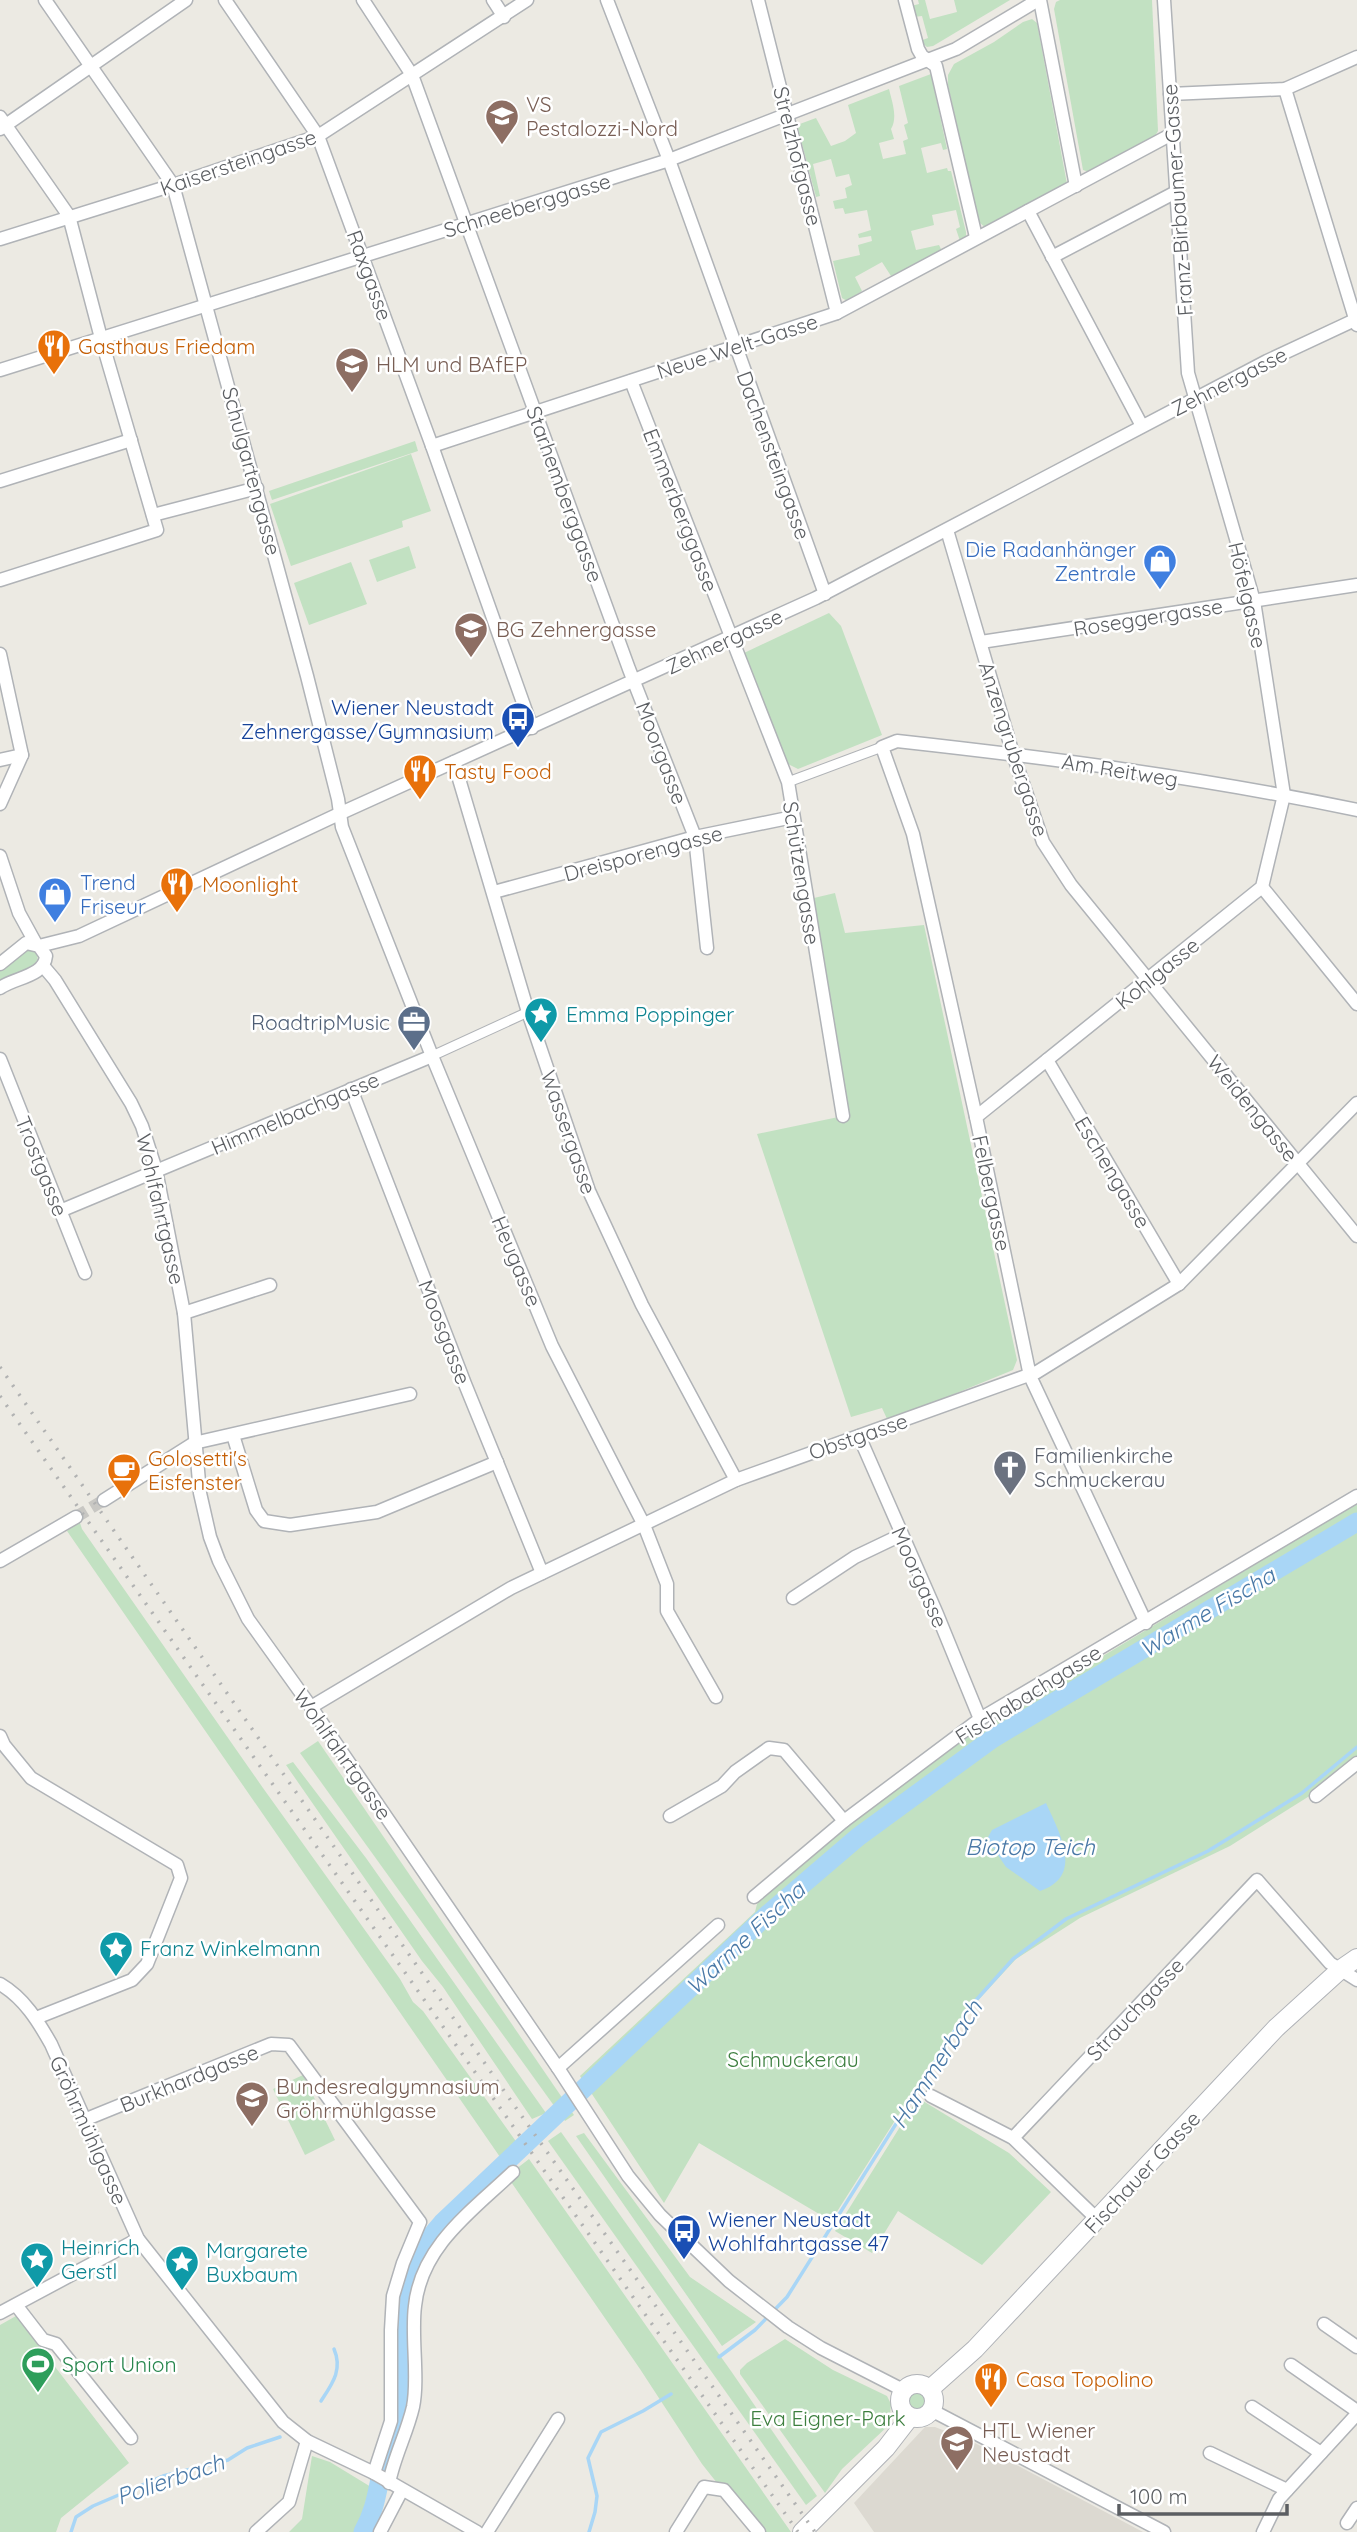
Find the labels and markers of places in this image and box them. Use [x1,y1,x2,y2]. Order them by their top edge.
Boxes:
place label: VS Pestalozzi-Nord [526,91,678,141]
school or university icon: VS Pestalozzi-Nord [483,97,521,146]
restaurant icon: Gasthaus Friedam [35,327,73,376]
place label: Gasthaus Friedam [78,333,255,359]
school or university icon: HLM und BAfEP [333,345,371,394]
place label: HLM und BAfEP [376,351,527,377]
place label: Die Radanhänger Zentrale [965,536,1136,586]
shop icon: Die Radanhänger Zentrale [1141,542,1179,591]
school or university icon: BG Zehnergasse [452,610,490,659]
place label: BG Zehnergasse [496,616,656,642]
place label: Wiener Neustadt Zehnergasse/Gymnasium [241,694,494,744]
bus stop icon: Wiener Neustadt Zehnergasse/Gymnasium [499,700,537,749]
restaurant icon: Tasty Food [401,752,439,801]
place label: Tasty Food [444,758,552,784]
restaurant icon: Moonlight [158,865,196,914]
place label: Trend Friseur [80,869,146,919]
place label: Moonlight [202,871,298,897]
shop icon: Trend Friseur [36,875,74,924]
place icon: Emma Poppinger [522,995,560,1044]
place label: Emma Poppinger [566,1001,734,1027]
office icon: RoadtripMusic [395,1003,433,1052]
place label: RoadtripMusic [251,1009,390,1035]
place label: Familienkirche Schmuckerau [1034,1442,1173,1492]
place label: Golosetti's Eisfenster [148,1445,247,1495]
church icon: Familienkirche Schmuckerau [991,1448,1029,1497]
cafe icon: Golosetti's Eisfenster [105,1451,143,1500]
place icon: Franz Winkelmann [97,1929,135,1978]
place label: Franz Winkelmann [140,1935,321,1961]
place label: Bundesrealgymnasium Gröhrmühlgasse [276,2073,500,2123]
school or university icon: Bundesrealgymnasium Gröhrmühlgasse [233,2079,271,2128]
place label: Wiener Neustadt Wohlfahrtgasse 47 [708,2206,889,2256]
bus stop icon: Wiener Neustadt Wohlfahrtgasse 47 [665,2212,703,2261]
place label: Heinrich Gerstl [61,2234,140,2284]
place label: Margarete Buxbaum [206,2237,308,2287]
place icon: Heinrich Gerstl [18,2240,56,2289]
place icon: Margarete Buxbaum [163,2243,201,2292]
sports icon: Sport Union [19,2345,57,2394]
place label: Sport Union [62,2351,177,2377]
restaurant icon: Casa Topolino [972,2360,1010,2409]
place label: Casa Topolino [1016,2366,1153,2392]
place label: HTL Wiener Neustadt [982,2417,1095,2467]
school or university icon: HTL Wiener Neustadt [938,2423,976,2472]

